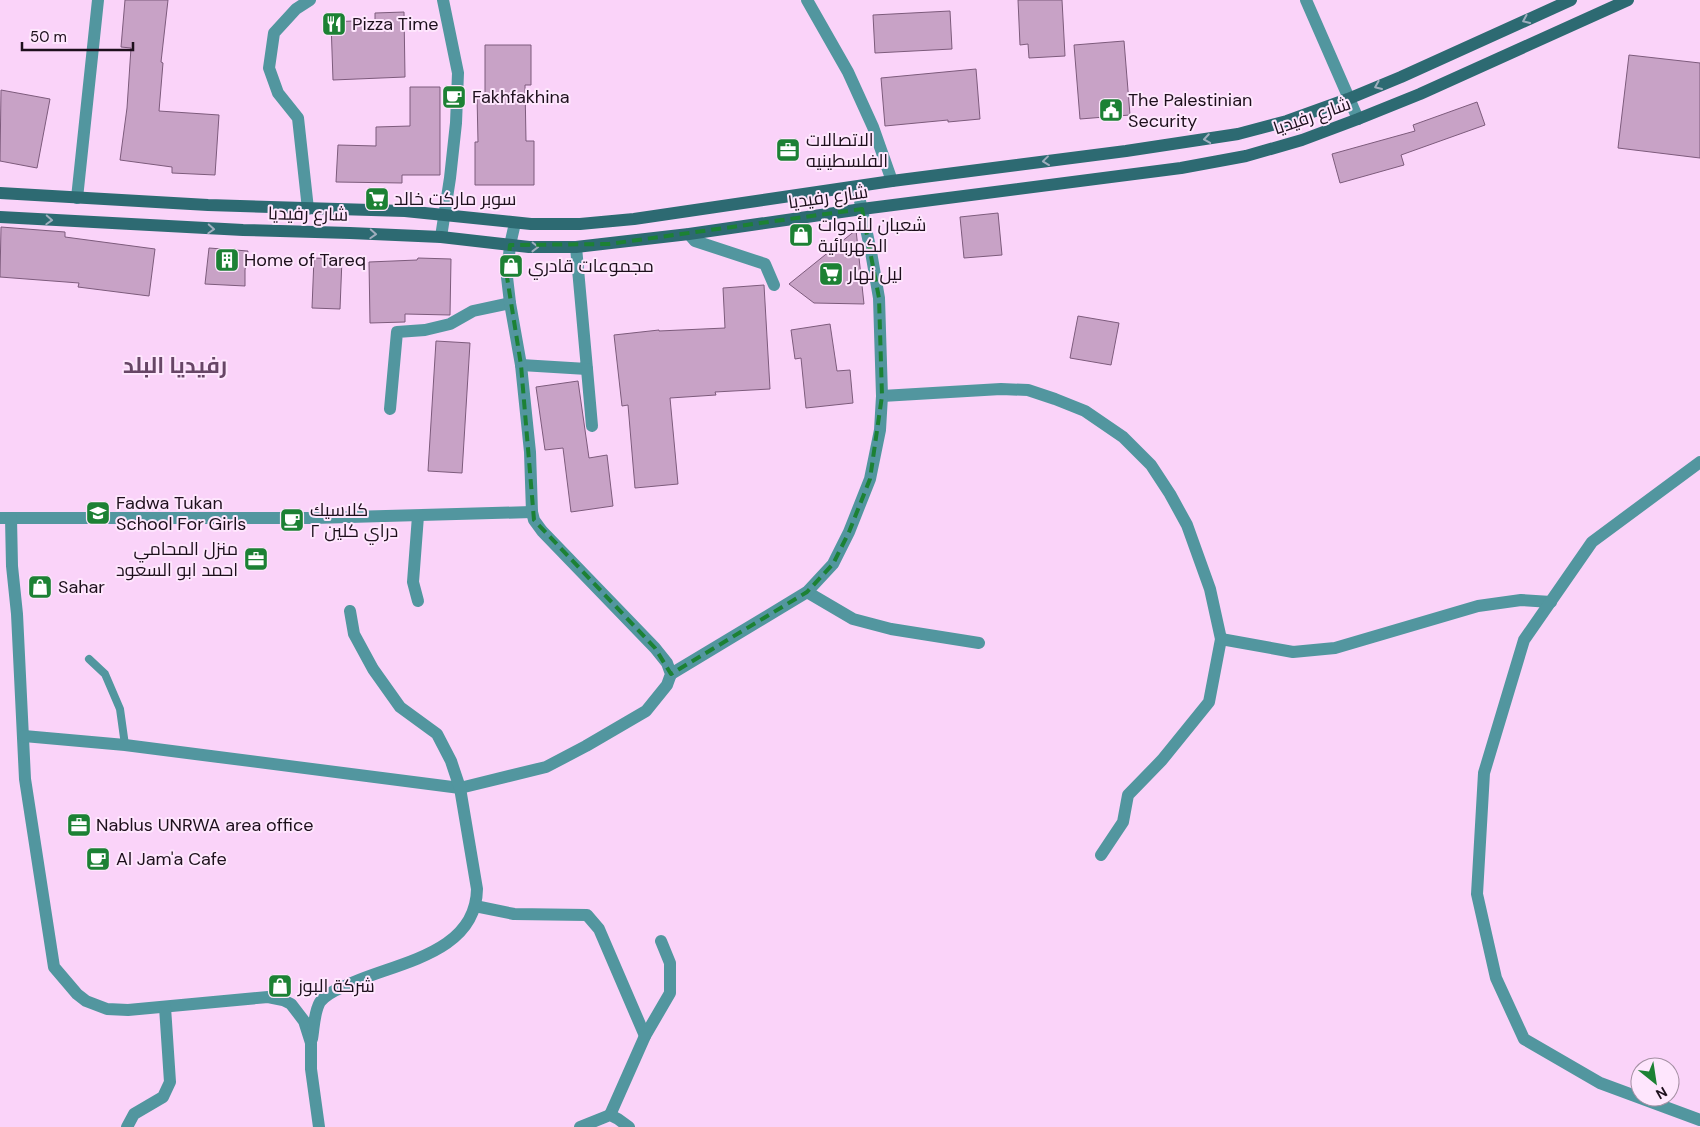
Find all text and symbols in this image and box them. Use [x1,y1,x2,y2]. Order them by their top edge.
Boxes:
restaurant icon: Pizza Time [321,11,347,37]
place label: Pizza Time [352,12,439,36]
one-way arrow [1522,14,1531,24]
scale bar [22,20,134,52]
text: 50 m [30,27,67,47]
one-way arrow [1374,80,1383,90]
cafe icon: Fakhfakhina [441,84,467,110]
place label: Fakhfakhina [472,85,570,109]
place label: The Palestinian Security [1128,88,1252,133]
street label: شارع رفيديا [1270,92,1354,140]
public building icon: The Palestinian Security [1098,97,1124,123]
place label: الاتصالات الفلسطينيه [806,128,888,173]
one-way arrow [1202,133,1211,143]
office icon: الاتصالات الفلسطينيه [775,137,801,163]
one-way arrow [1041,155,1049,166]
street label: شارع رفيديا [787,180,869,214]
supermarket icon: سوبر مارکت خالد [364,186,390,212]
place label: سوبر مارکت خالد [394,187,517,211]
street label: شارع رفيديا [268,201,348,227]
place label: شعبان للأدوات الكهربائية [818,213,926,258]
one-way arrow [45,214,53,225]
shop icon: شعبان للأدوات الكهربائية [788,222,814,248]
one-way arrow [207,223,215,234]
one-way arrow [370,228,378,239]
one-way arrow [532,242,539,252]
building icon: Home of Tareq [214,247,240,273]
place label: Home of Tareq [244,248,366,272]
shop icon: مجموعات قادري [498,253,524,279]
place label: مجموعات قادري [528,254,654,280]
supermarket icon: ليل نهار [818,261,844,287]
place label: ليل نهار [847,262,902,286]
district label: رفيديا البلد [123,351,227,380]
place label: Fadwa Tukan School For Girls [116,491,246,536]
place label: كلاسيك دراي كلين ٢ [310,498,398,545]
school or university icon: Fadwa Tukan School For Girls [85,500,111,526]
cafe icon: كلاسيك دراي كلين ٢ [279,507,305,533]
place label: منزل المحامي احمد ابو السعود [116,537,238,582]
office icon: منزل المحامي احمد ابو السعود [243,546,269,572]
shop icon: Sahar [27,574,53,600]
place label: Sahar [58,575,105,599]
office icon: Nablus UNRWA area office [66,812,92,838]
place label: Nablus UNRWA area office [96,813,314,837]
cafe icon: Al Jam'a Cafe [85,846,111,872]
place label: Al Jam'a Cafe [116,847,227,871]
shop icon: شركة البوز [267,973,293,999]
place label: شركة البوز [297,974,375,998]
north arrow [1630,1057,1680,1107]
text: N [1653,1083,1670,1104]

